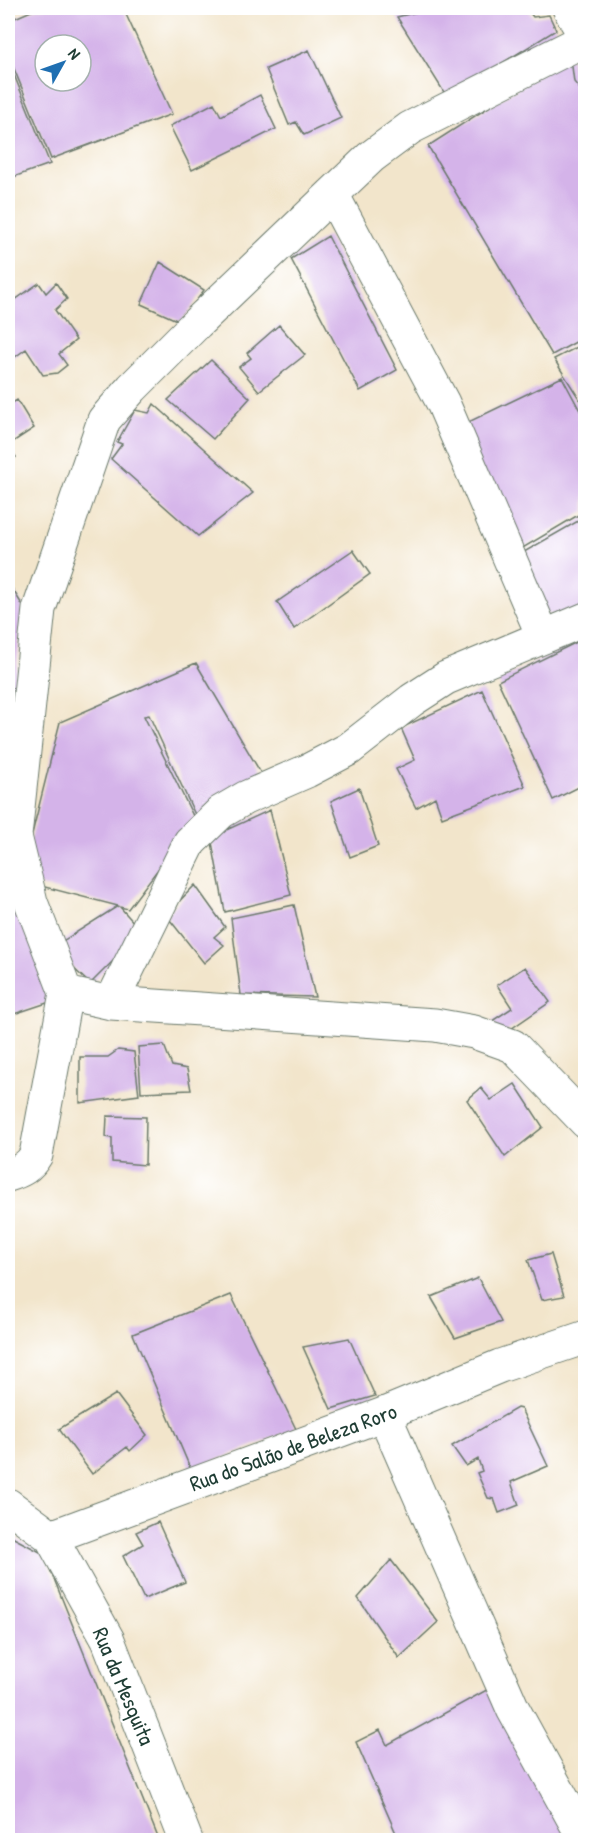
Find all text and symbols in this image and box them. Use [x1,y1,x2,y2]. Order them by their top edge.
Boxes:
north arrow [33,33,93,93]
text: N [63,43,86,64]
street label: Rua do Salão de Beleza Roro [185,1396,401,1498]
street label: Rua da Mesquita [86,1623,162,1750]

